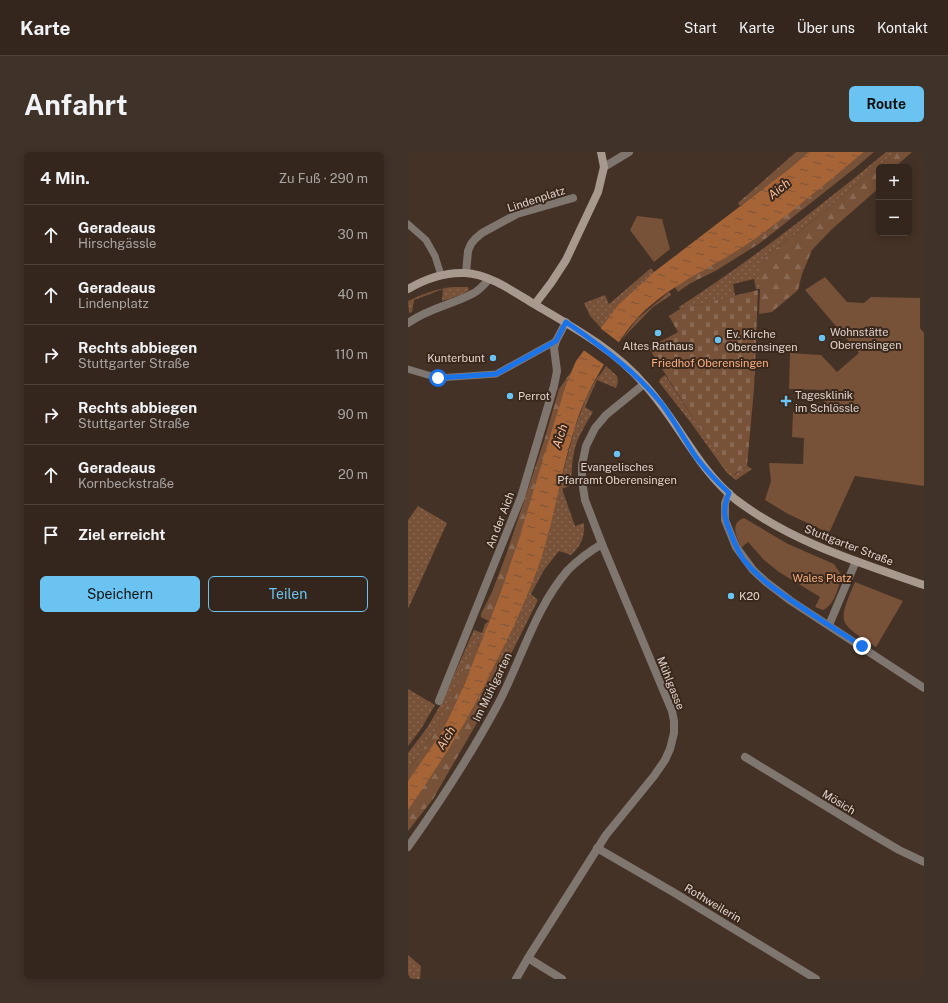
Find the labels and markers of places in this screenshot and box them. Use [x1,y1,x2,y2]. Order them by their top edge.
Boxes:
place label: Wohnstätte Oberensingen [830,326,901,351]
marker: Altes Rathaus [653,328,663,338]
place label: Ev. Kirche Oberensingen [726,328,797,353]
marker: Wohnstätte Oberensingen [817,333,827,343]
marker: Ev. Kirche Oberensingen [713,335,723,345]
place label: Altes Rathaus [622,340,694,352]
place label: Kunterbunt [427,352,485,364]
marker: Kunterbunt [488,353,498,363]
place label: Tagesklinik im Schlössle [795,389,859,414]
place label: Perrot [518,390,550,402]
marker: Perrot [505,391,515,401]
marker: Tagesklinik im Schlössle [780,395,792,407]
marker: Evangelisches Pfarramt Oberensingen [612,449,622,459]
place label: Evangelisches Pfarramt Oberensingen [557,461,677,486]
place label: K20 [739,590,760,602]
marker: K20 [726,591,736,601]

